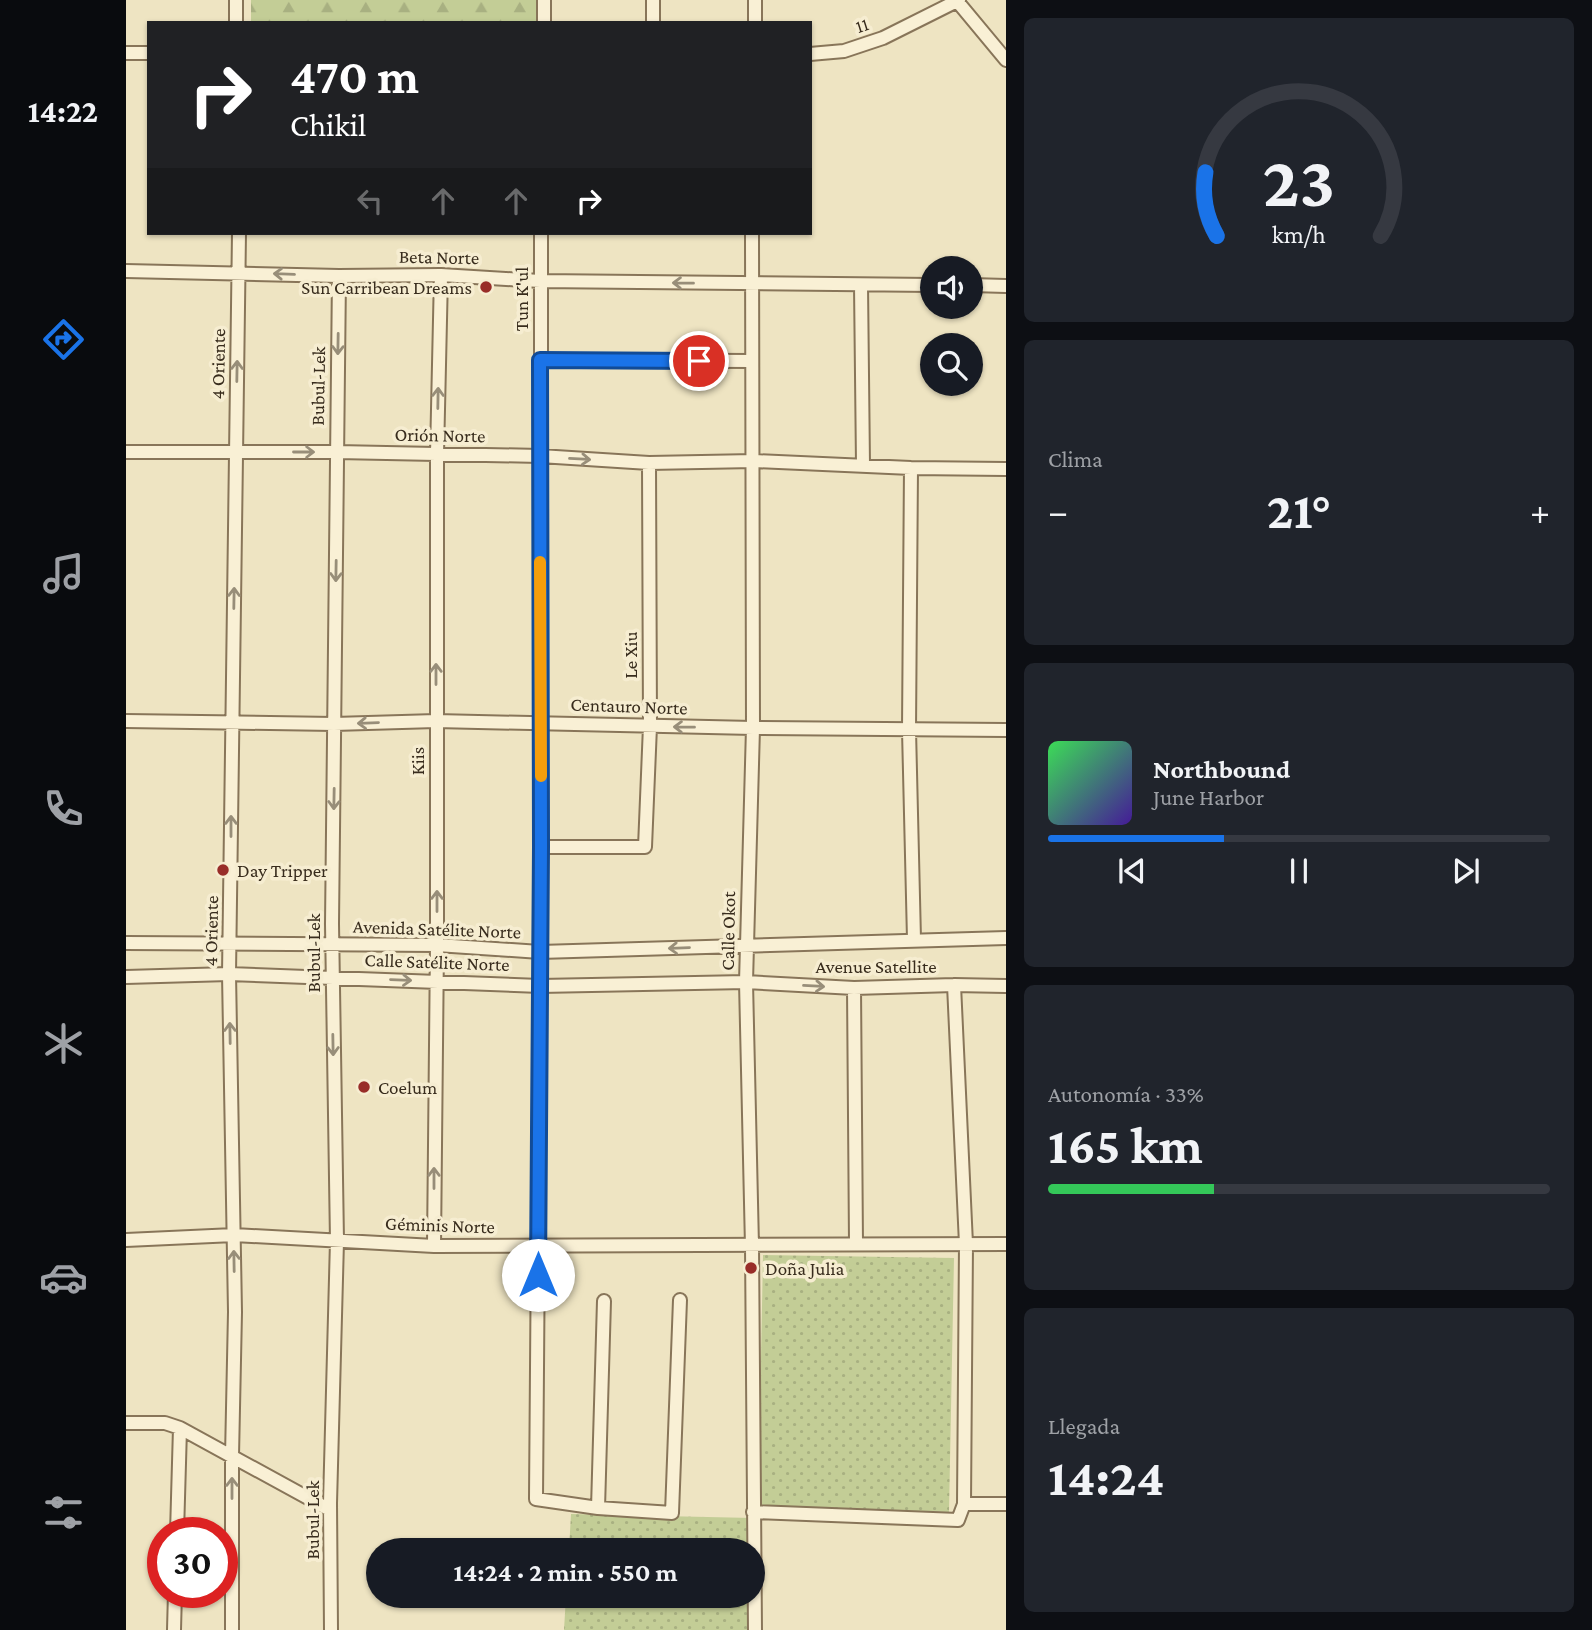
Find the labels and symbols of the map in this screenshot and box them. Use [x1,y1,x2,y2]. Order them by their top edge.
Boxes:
street label: 11 [853,13,871,37]
street label: Beta Norte [399,246,479,268]
one-way arrow [273,267,296,281]
street label: Tun K'ul [511,267,532,331]
one-way arrow [672,276,695,290]
place label: Sun Carribean Dreams [301,277,472,298]
marker: Sun Carribean Dreams [478,279,494,295]
street label: 4 Oriente [207,328,229,400]
pin [669,331,729,391]
one-way arrow [332,332,345,355]
street label: Bubul-Lek [307,345,329,426]
one-way arrow [231,360,244,383]
one-way arrow [431,386,445,409]
street label: Orión Norte [394,424,486,446]
one-way arrow [292,445,315,459]
one-way arrow [568,452,591,465]
one-way arrow [329,560,343,583]
one-way arrow [227,587,240,610]
street label: Le Xiu [620,631,641,679]
one-way arrow [429,663,443,686]
street label: Centauro Norte [570,693,688,719]
one-way arrow [357,717,380,730]
one-way arrow [673,720,696,734]
street label: Kiis [407,747,428,775]
one-way arrow [327,787,340,810]
one-way arrow [224,815,238,838]
place label: Day Tripper [237,860,328,881]
marker: Day Tripper [215,862,231,878]
one-way arrow [430,890,444,913]
street label: Calle Okot [717,891,739,971]
street label: 4 Oriente [200,895,222,967]
street label: Bubul-Lek [303,913,324,993]
street label: Avenida Satélite Norte [353,916,521,942]
one-way arrow [668,941,691,955]
street label: Calle Satélite Norte [364,949,510,975]
street label: Avenue Satellite [815,956,937,977]
one-way arrow [389,973,412,986]
one-way arrow [803,980,825,993]
one-way arrow [223,1022,237,1045]
one-way arrow [327,1034,340,1057]
place label: Coelum [378,1077,437,1098]
marker: Coelum [356,1079,372,1095]
one-way arrow [427,1167,441,1190]
street label: Géminis Norte [385,1213,495,1237]
position arrow [501,1238,575,1312]
one-way arrow [227,1250,241,1273]
place label: Doña Julia [765,1258,844,1279]
marker: Doña Julia [743,1260,759,1276]
one-way arrow [225,1477,239,1500]
street label: Bubul-Lek [302,1480,323,1560]
speed limit sign: 30 [147,1517,238,1608]

